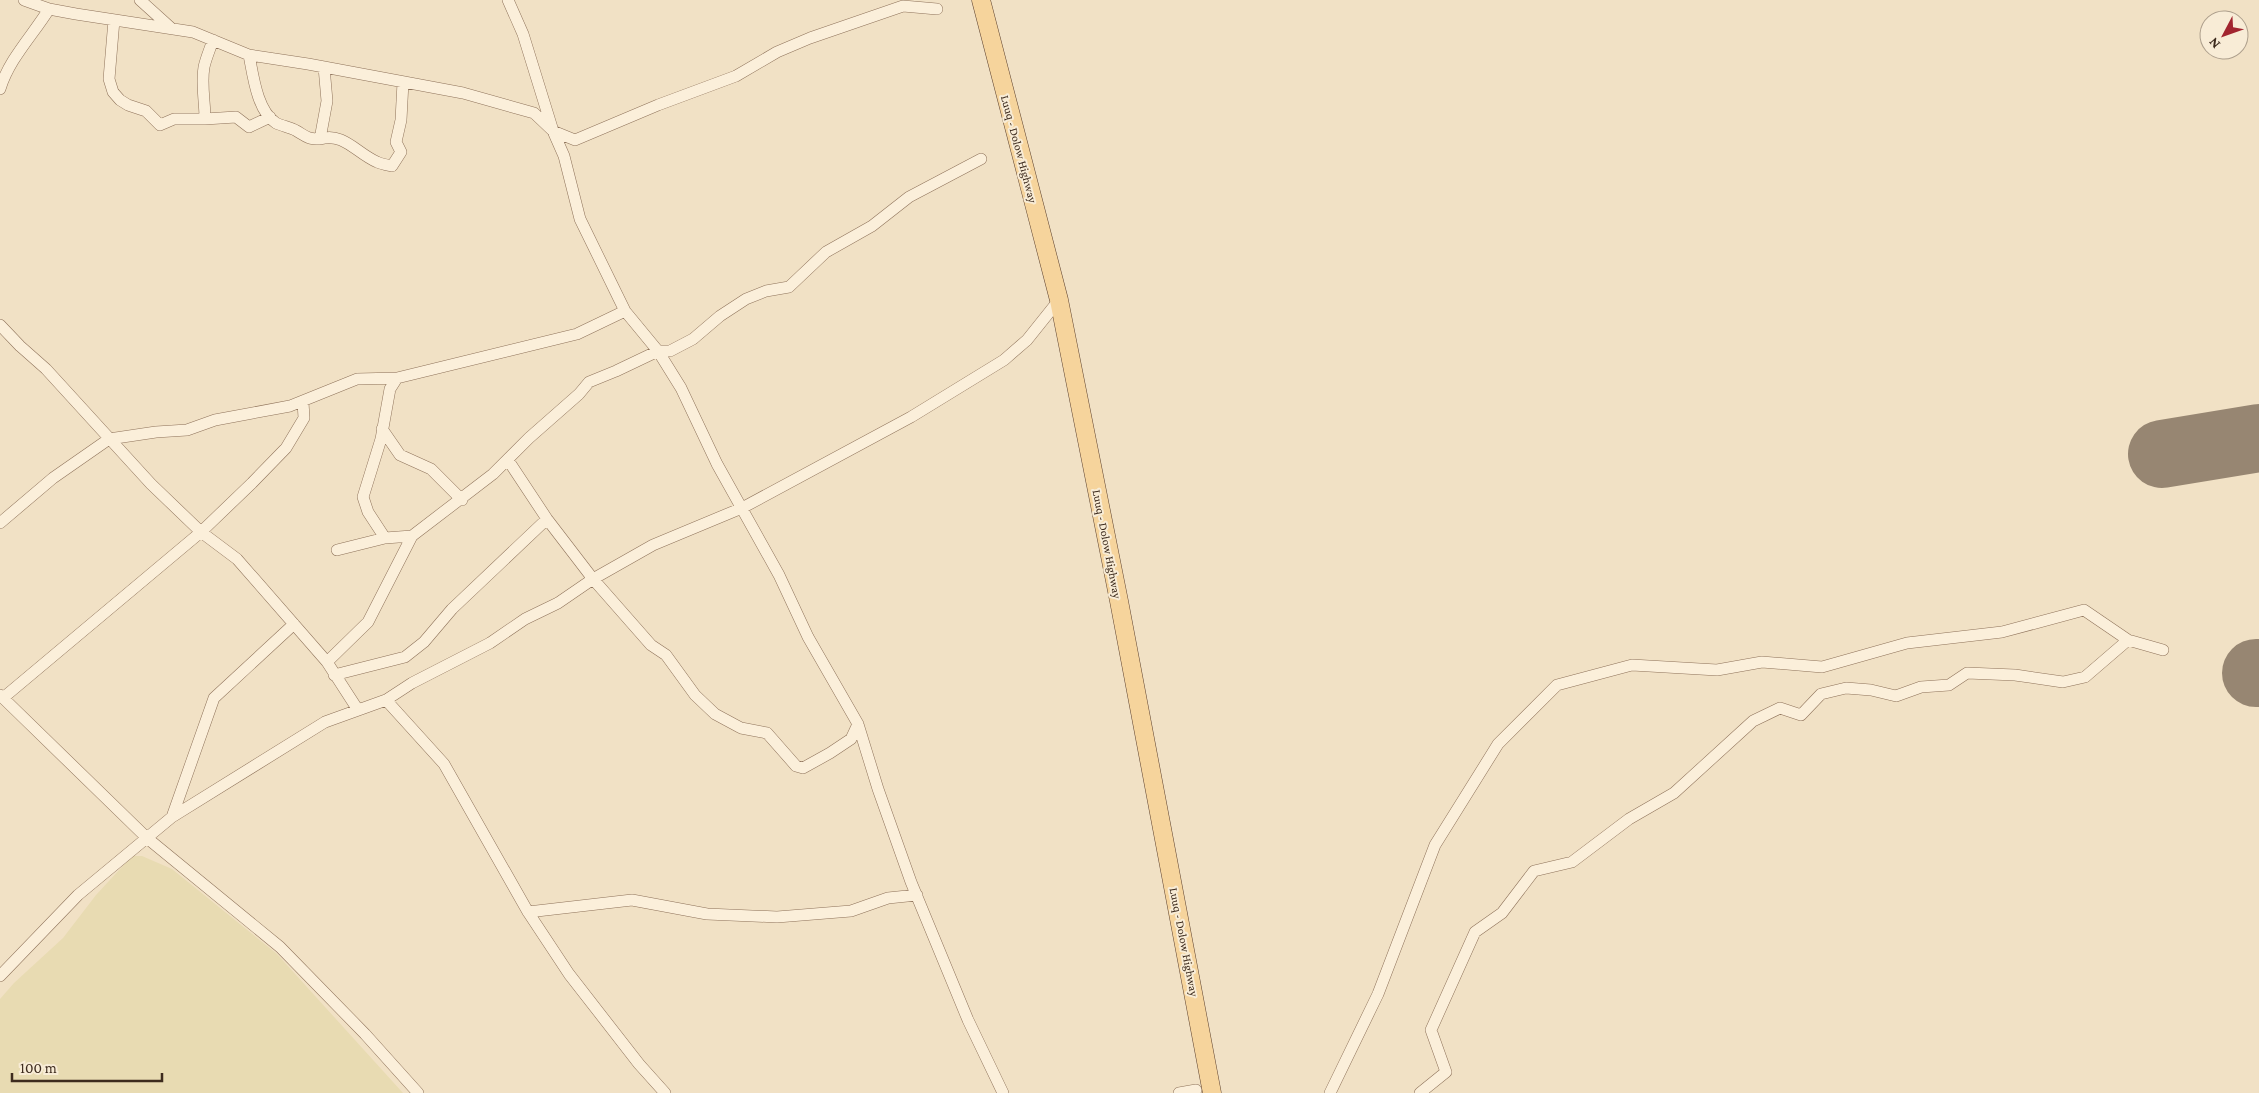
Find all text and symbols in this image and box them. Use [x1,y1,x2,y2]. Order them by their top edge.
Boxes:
north arrow [2199,10,2249,60]
text: N [2205,34,2223,52]
street label: Luuq - Dolow Highway [998,94,1040,205]
street label: Luuq - Dolow Highway [1090,488,1125,600]
street label: Luuq - Dolow Highway [1167,886,1202,998]
scale bar [12,1050,162,1082]
text: 100 m [20,1060,57,1076]

